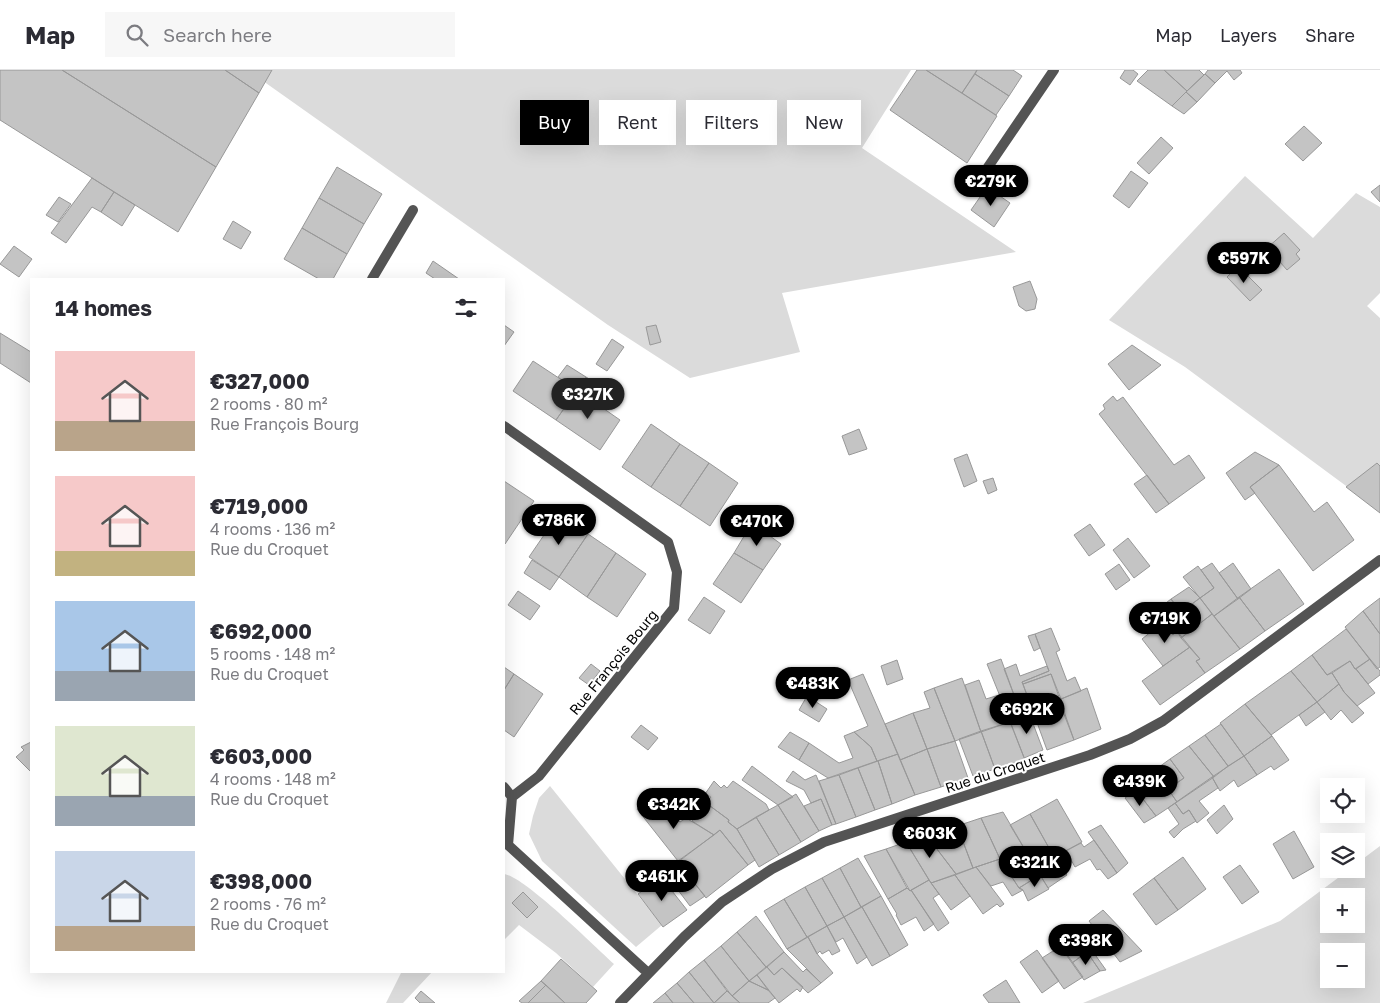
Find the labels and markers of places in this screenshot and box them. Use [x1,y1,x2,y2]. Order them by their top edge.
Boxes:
pin: €279K [956,164,1026,207]
pin: €597K [1209,242,1279,284]
pin: €327K [553,378,623,420]
pin: €786K [524,504,594,546]
pin: €470K [722,504,792,547]
pin: €719K [1130,602,1200,644]
pin: €483K [778,666,848,709]
pin: €692K [992,692,1062,735]
pin: €439K [1105,764,1175,807]
pin: €342K [639,788,709,830]
pin: €603K [895,816,965,859]
pin: €321K [1000,846,1070,888]
pin: €461K [627,860,697,902]
pin: €398K [1051,924,1121,966]

